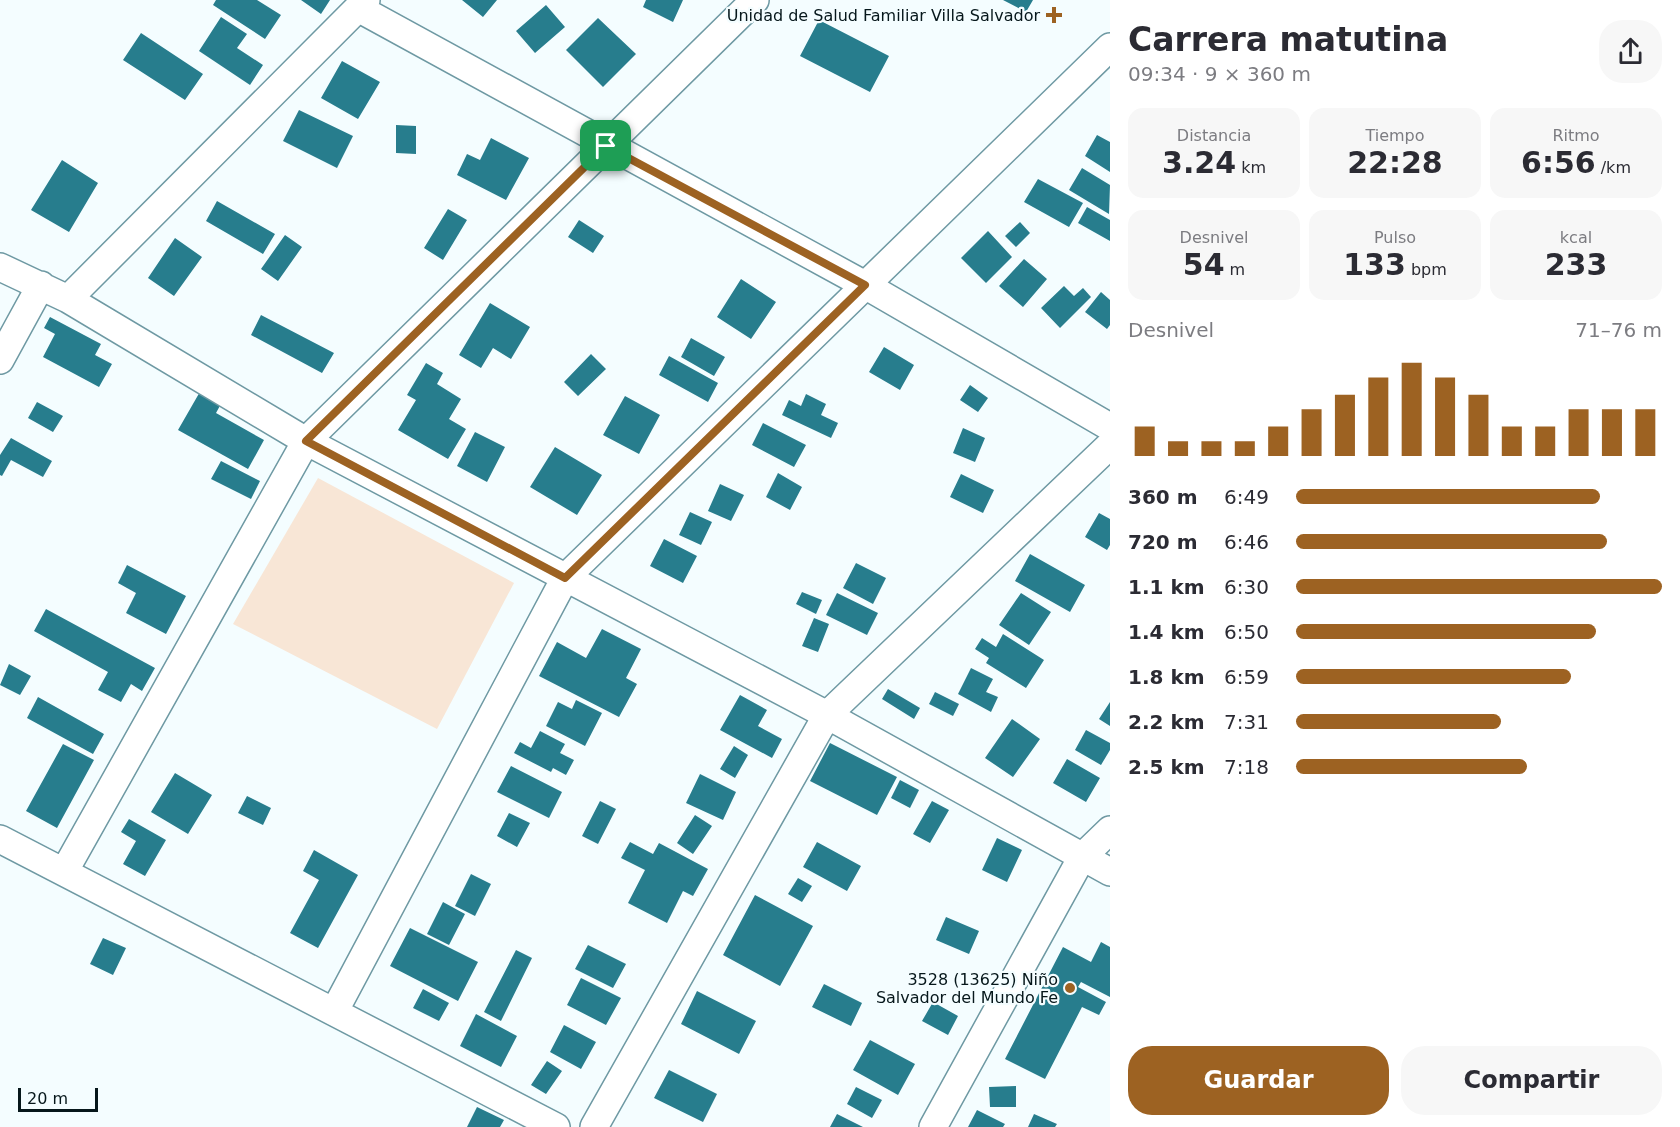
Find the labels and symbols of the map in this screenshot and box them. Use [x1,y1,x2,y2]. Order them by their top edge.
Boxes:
place label: Unidad de Salud Familiar Villa Salvador [727,6,1040,25]
marker: Unidad de Salud Familiar Villa Salvador [1045,6,1063,24]
pin [580,120,631,171]
place label: 3528 (13625) Niño Salvador del Mundo Fe [876,970,1058,1007]
marker: 3528 (13625) Niño Salvador del Mundo Fe [1063,981,1077,995]
scale bar [18,1085,98,1112]

